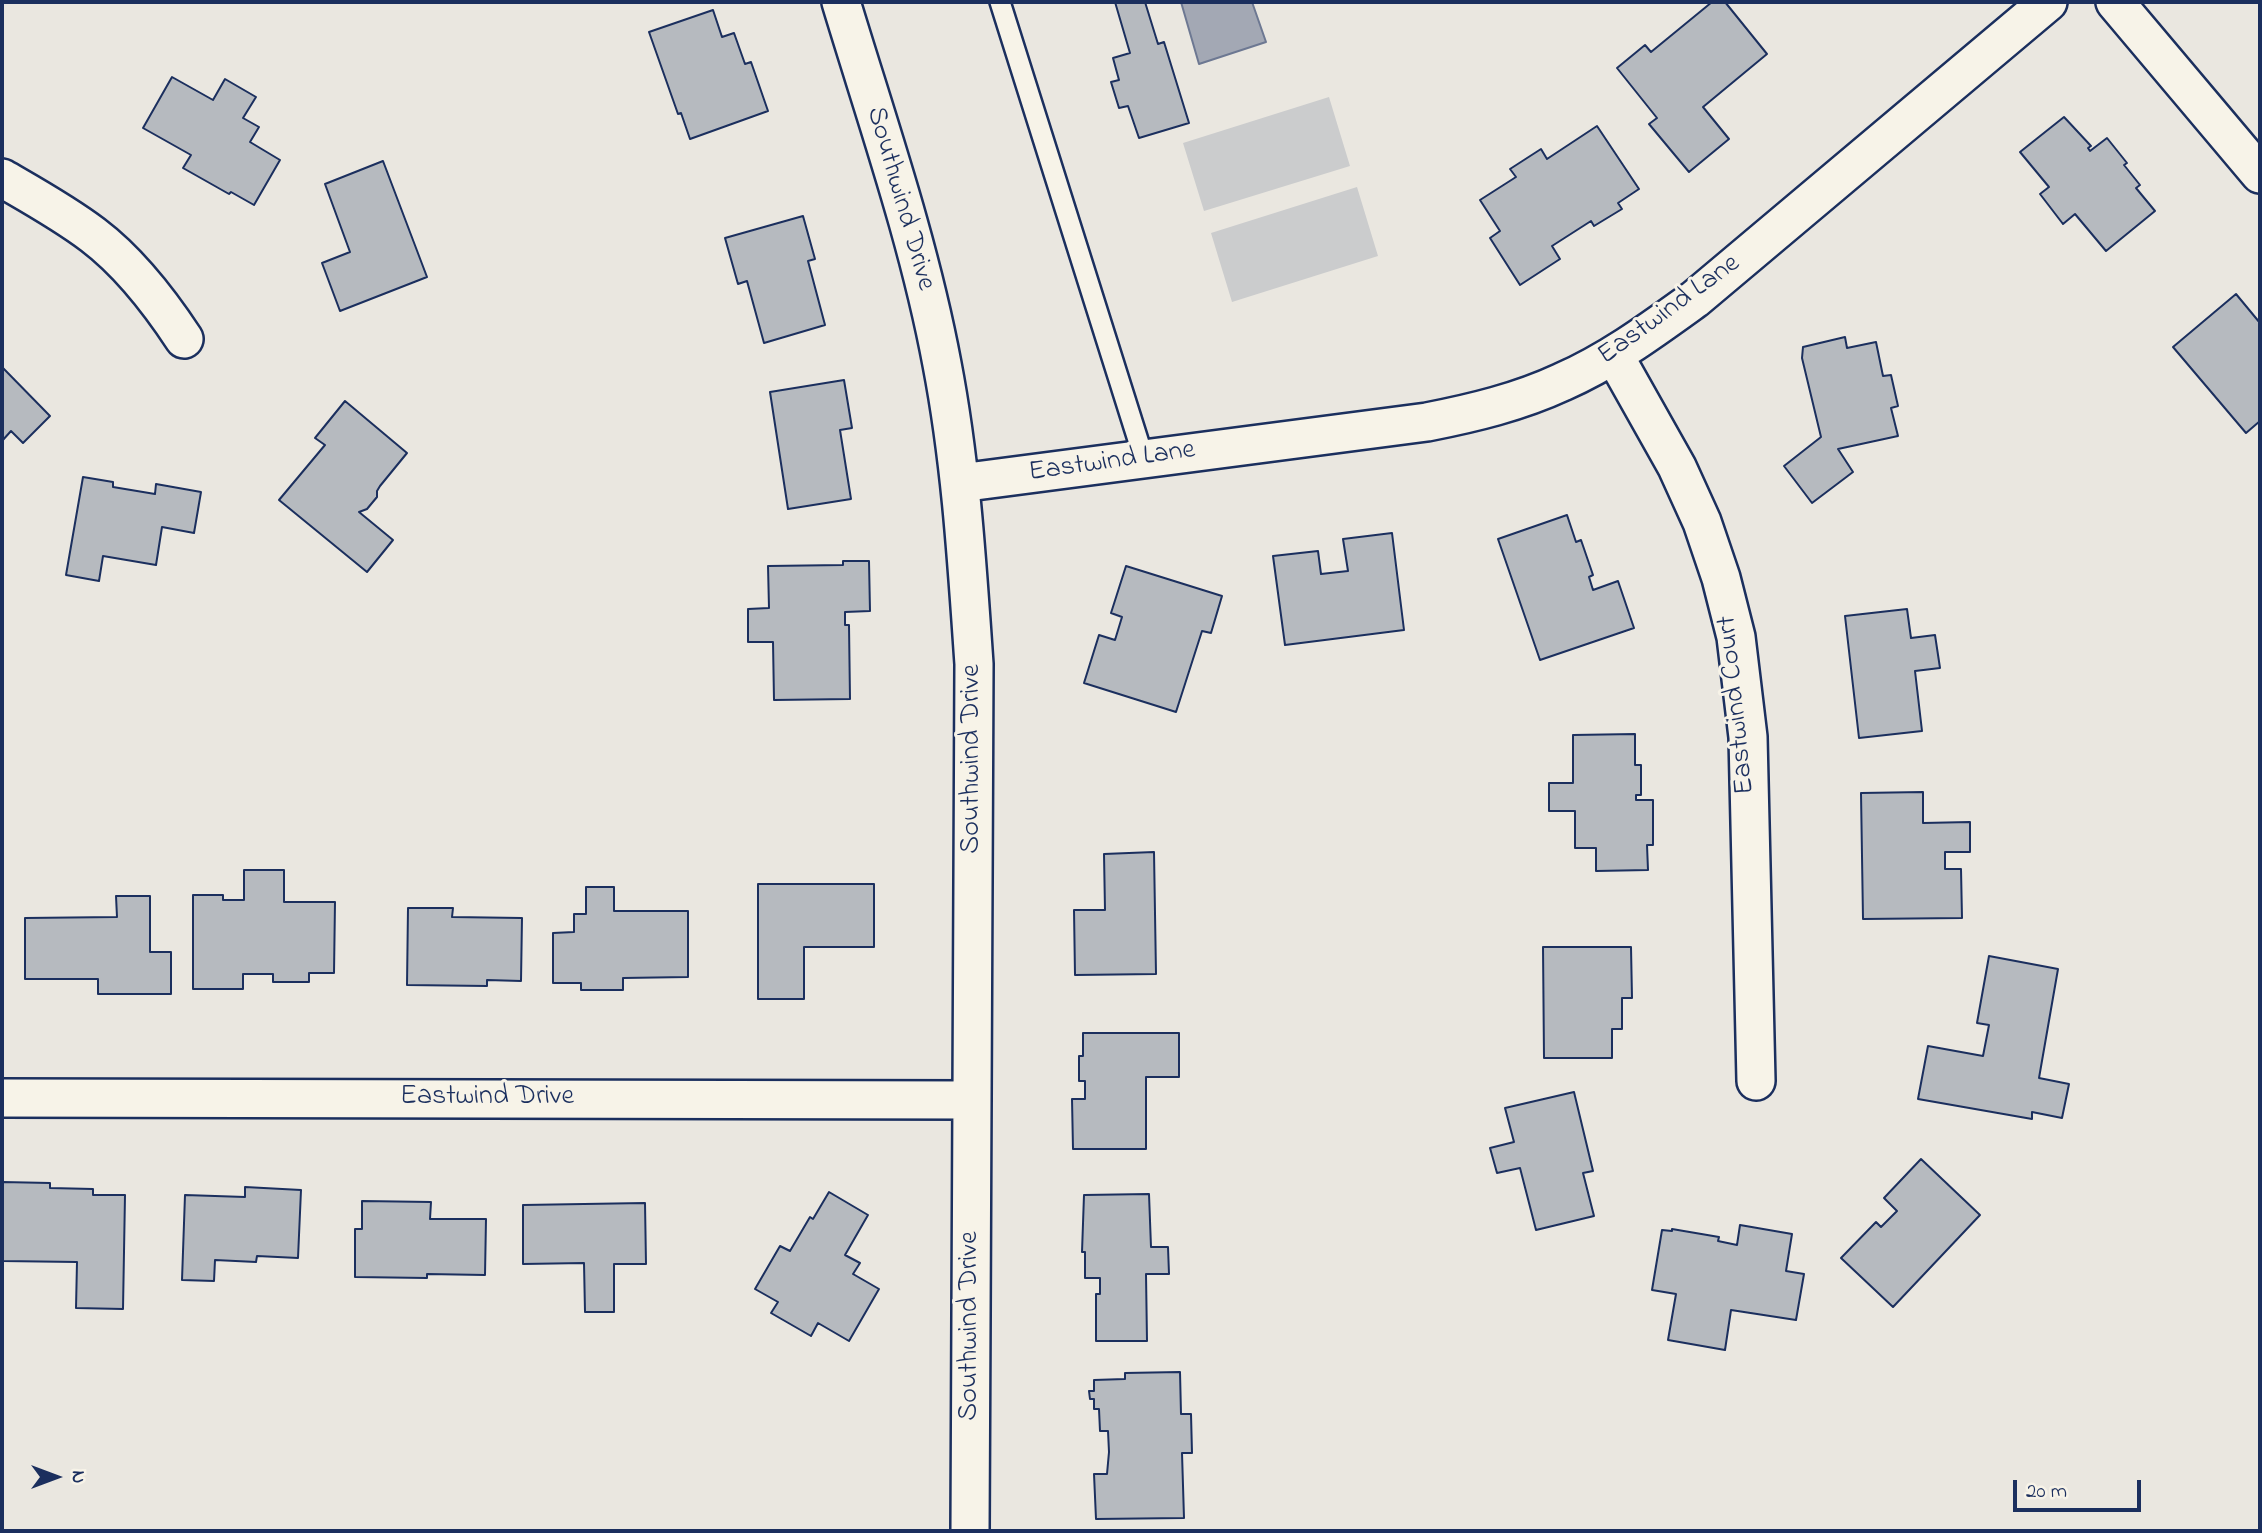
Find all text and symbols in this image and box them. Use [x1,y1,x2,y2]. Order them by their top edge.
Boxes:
street label: Southwind Drive [857,103,941,295]
street label: Eastwind Lane [1592,248,1748,374]
street label: Eastwind Lane [1027,435,1197,491]
street label: Eastwind Court [1712,614,1764,796]
street label: Southwind Drive [956,664,990,854]
street label: Eastwind Drive [400,1081,574,1115]
street label: Southwind Drive [954,1231,988,1421]
north arrow [21,1442,91,1512]
scale bar [2017,1466,2145,1510]
text: N [64,1471,91,1483]
text: 20 m [2026,1477,2067,1507]

